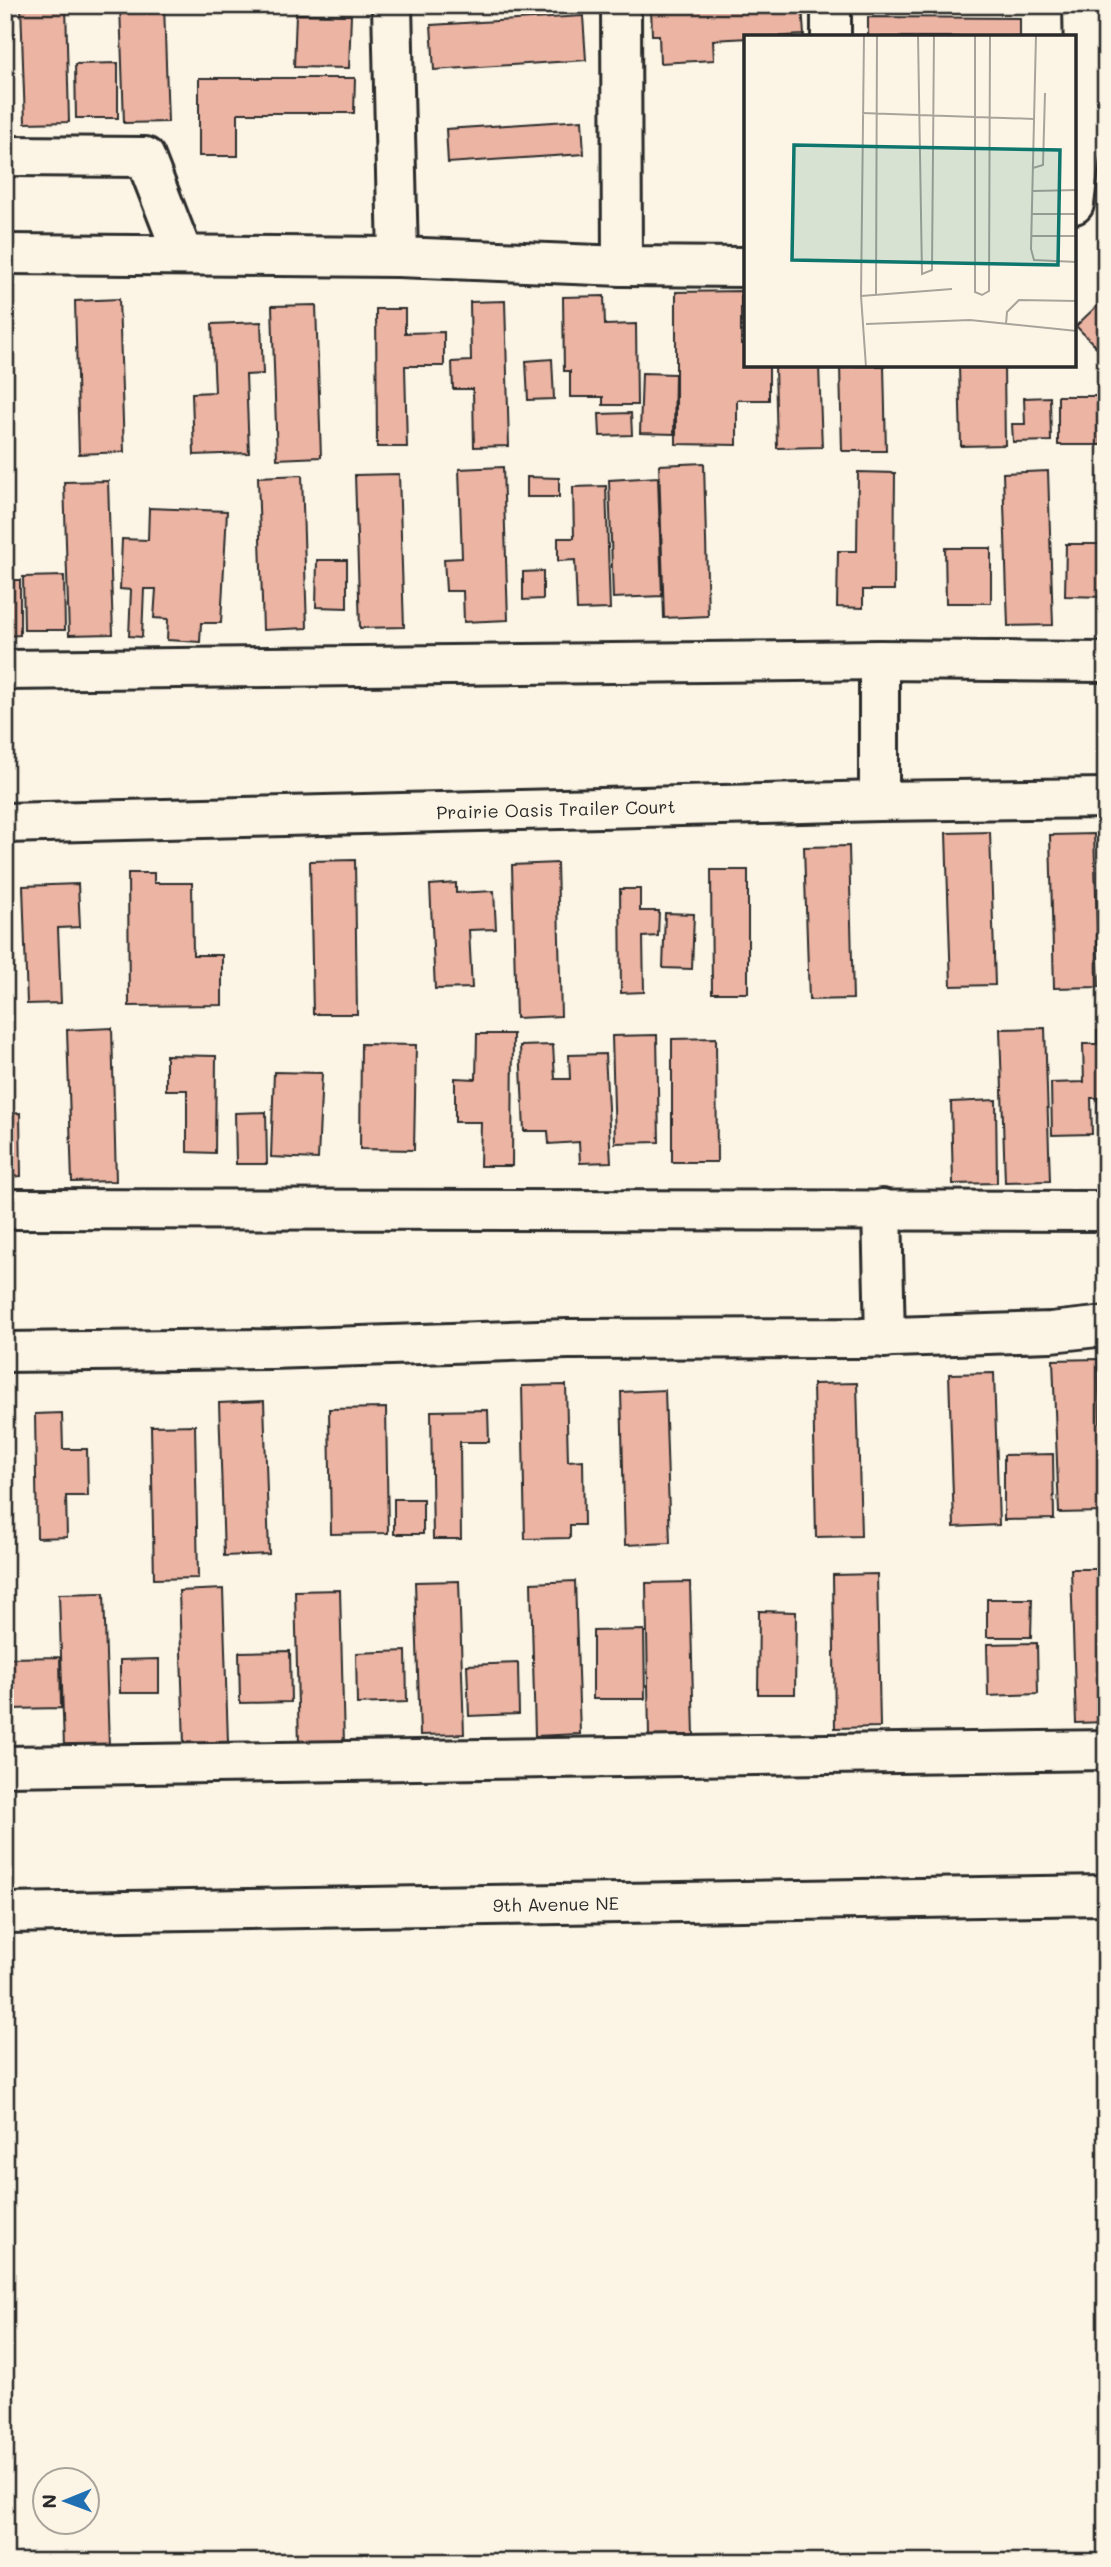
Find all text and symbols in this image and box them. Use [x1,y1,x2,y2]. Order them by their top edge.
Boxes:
inset map [744,35,1076,368]
street label: Prairie Oasis Trailer Court [436,794,676,824]
street label: 9th Avenue NE [493,1891,619,1917]
north arrow [32,2466,102,2536]
text: N [36,2494,61,2509]

